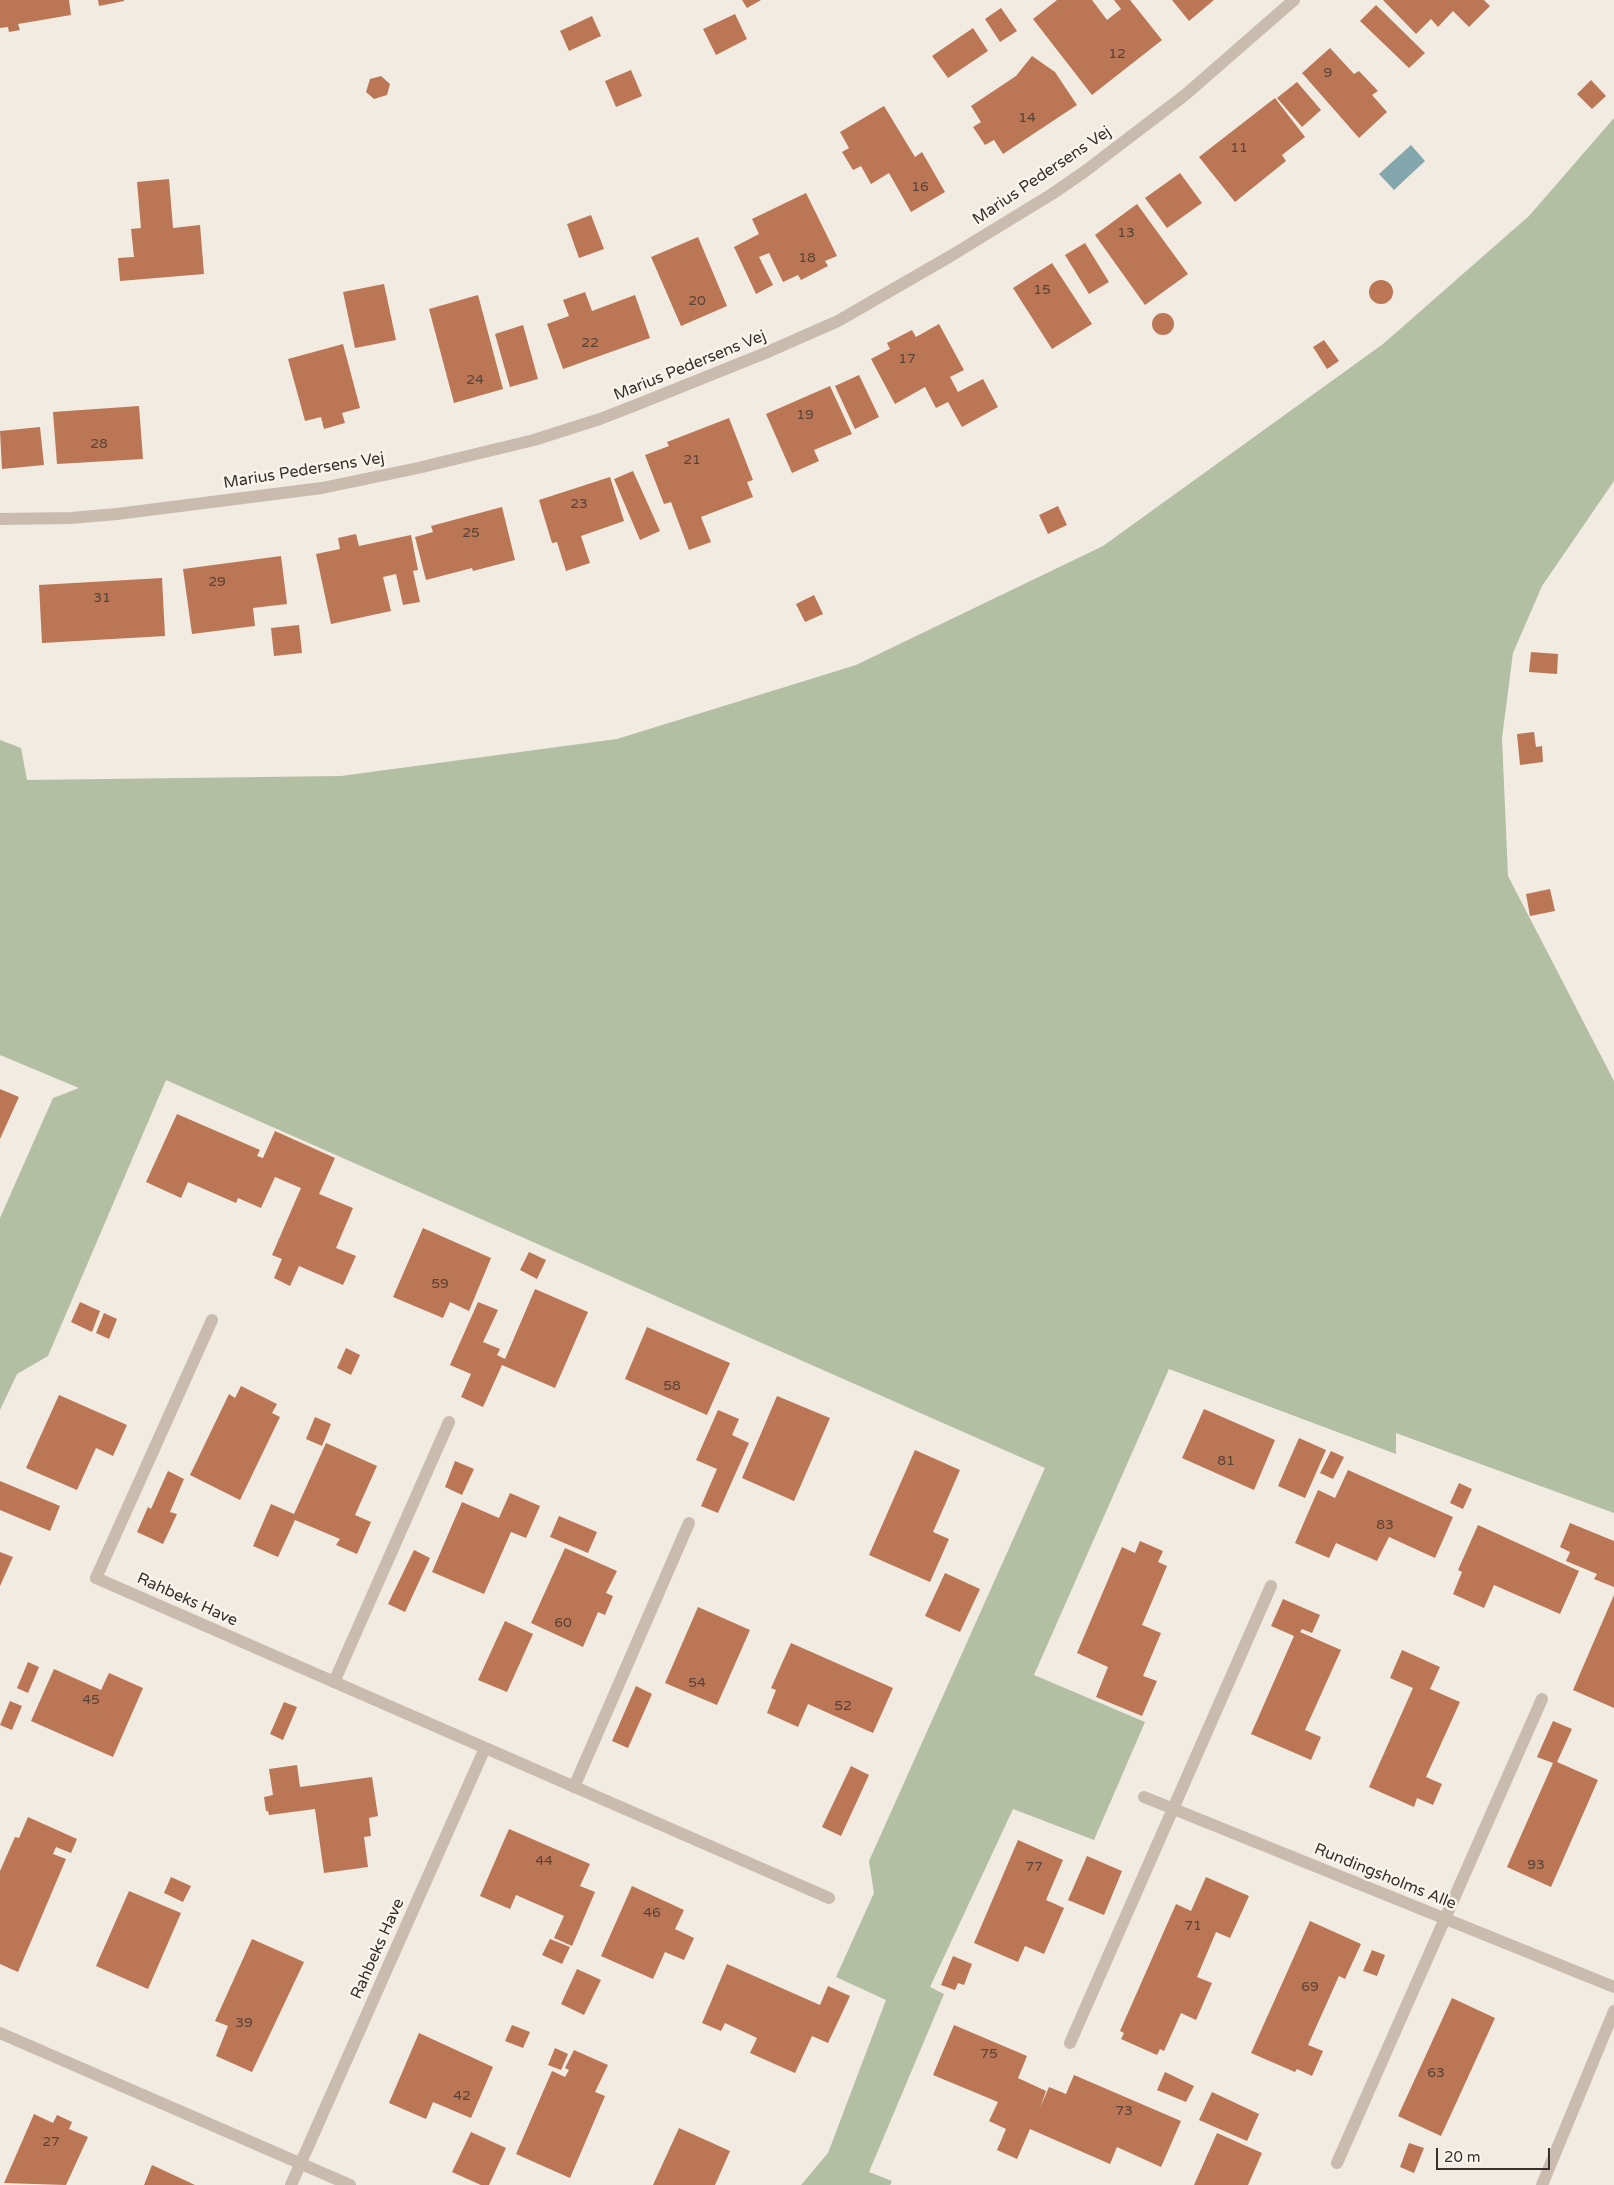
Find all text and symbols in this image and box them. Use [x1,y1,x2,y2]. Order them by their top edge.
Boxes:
house number: 12 [1108,46,1126,62]
house number: 9 [1324,65,1332,81]
house number: 14 [1018,110,1036,126]
street label: Marius Pedersens Vej [969,123,1115,229]
house number: 11 [1230,140,1248,156]
house number: 16 [911,179,929,195]
house number: 13 [1117,225,1135,241]
house number: 18 [798,250,816,266]
house number: 15 [1033,282,1051,298]
house number: 20 [688,293,706,309]
street label: Marius Pedersens Vej [611,327,769,405]
house number: 22 [581,335,599,351]
house number: 17 [898,351,916,367]
house number: 24 [466,372,484,388]
house number: 19 [796,407,814,423]
house number: 28 [90,436,108,452]
street label: Marius Pedersens Vej [222,449,386,493]
house number: 21 [683,452,701,468]
house number: 23 [570,496,588,512]
house number: 25 [462,525,480,541]
house number: 29 [208,574,226,590]
house number: 31 [93,590,111,606]
house number: 59 [431,1276,449,1292]
house number: 58 [663,1378,681,1394]
house number: 81 [1217,1453,1235,1469]
house number: 83 [1376,1517,1394,1533]
street label: Rahbeks Have [134,1569,240,1631]
house number: 60 [554,1615,572,1631]
house number: 54 [688,1675,706,1691]
house number: 45 [82,1692,100,1708]
house number: 52 [834,1698,852,1714]
street label: Rundingsholms Alle [1311,1840,1459,1914]
house number: 44 [535,1853,553,1869]
house number: 93 [1527,1857,1545,1873]
house number: 77 [1025,1859,1043,1875]
street label: Rahbeks Have [347,1896,409,2002]
house number: 46 [643,1905,661,1921]
house number: 71 [1184,1918,1202,1934]
house number: 69 [1301,1979,1319,1995]
house number: 39 [235,2015,253,2031]
house number: 75 [980,2046,998,2062]
house number: 63 [1427,2065,1445,2081]
house number: 42 [453,2088,471,2104]
house number: 73 [1115,2103,1133,2119]
house number: 27 [42,2134,60,2150]
scale bar [1439,2138,1553,2170]
text: 20 m [1444,2148,1481,2166]

